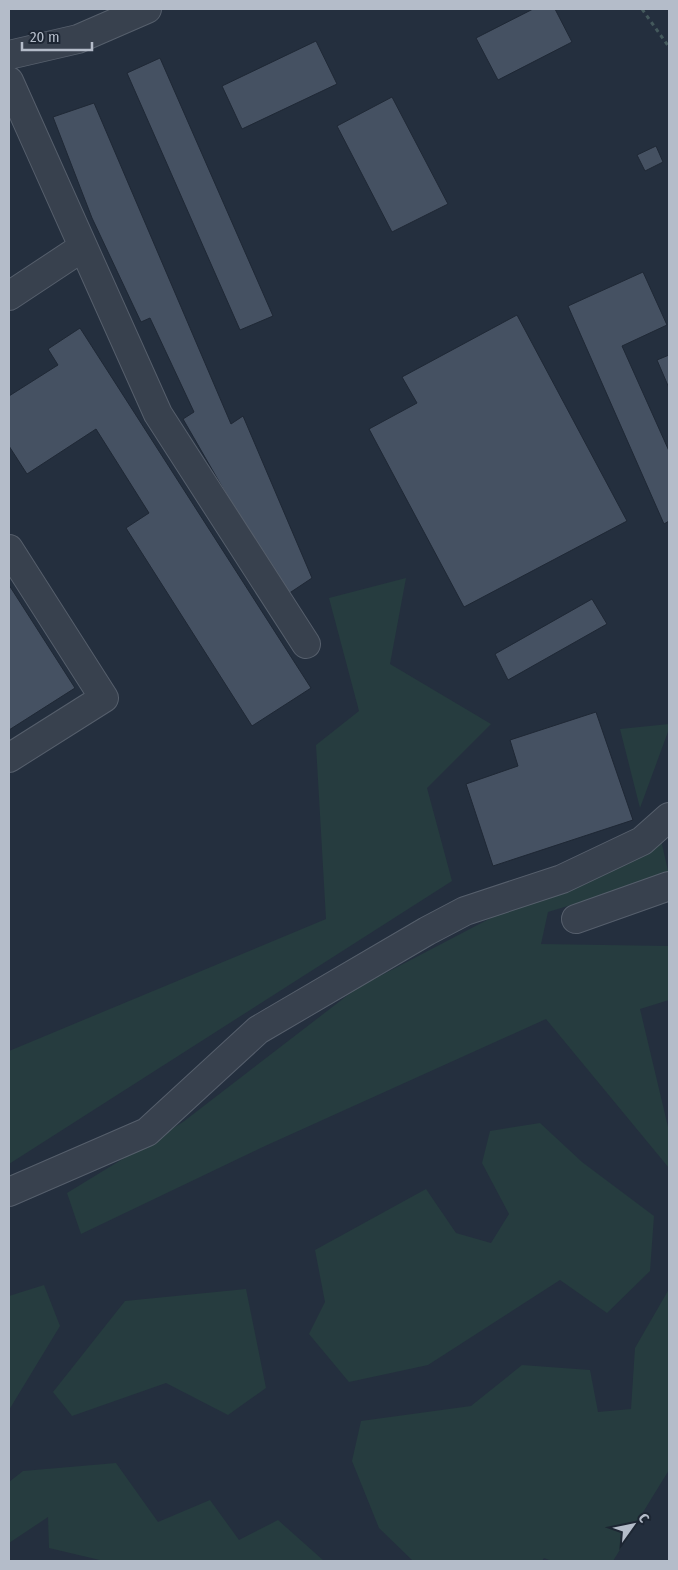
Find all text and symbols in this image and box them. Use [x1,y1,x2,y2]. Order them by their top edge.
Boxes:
scale bar [22,20,92,52]
text: 20 m [30,28,60,46]
north arrow [608,1500,658,1550]
text: С [634,1510,653,1526]

